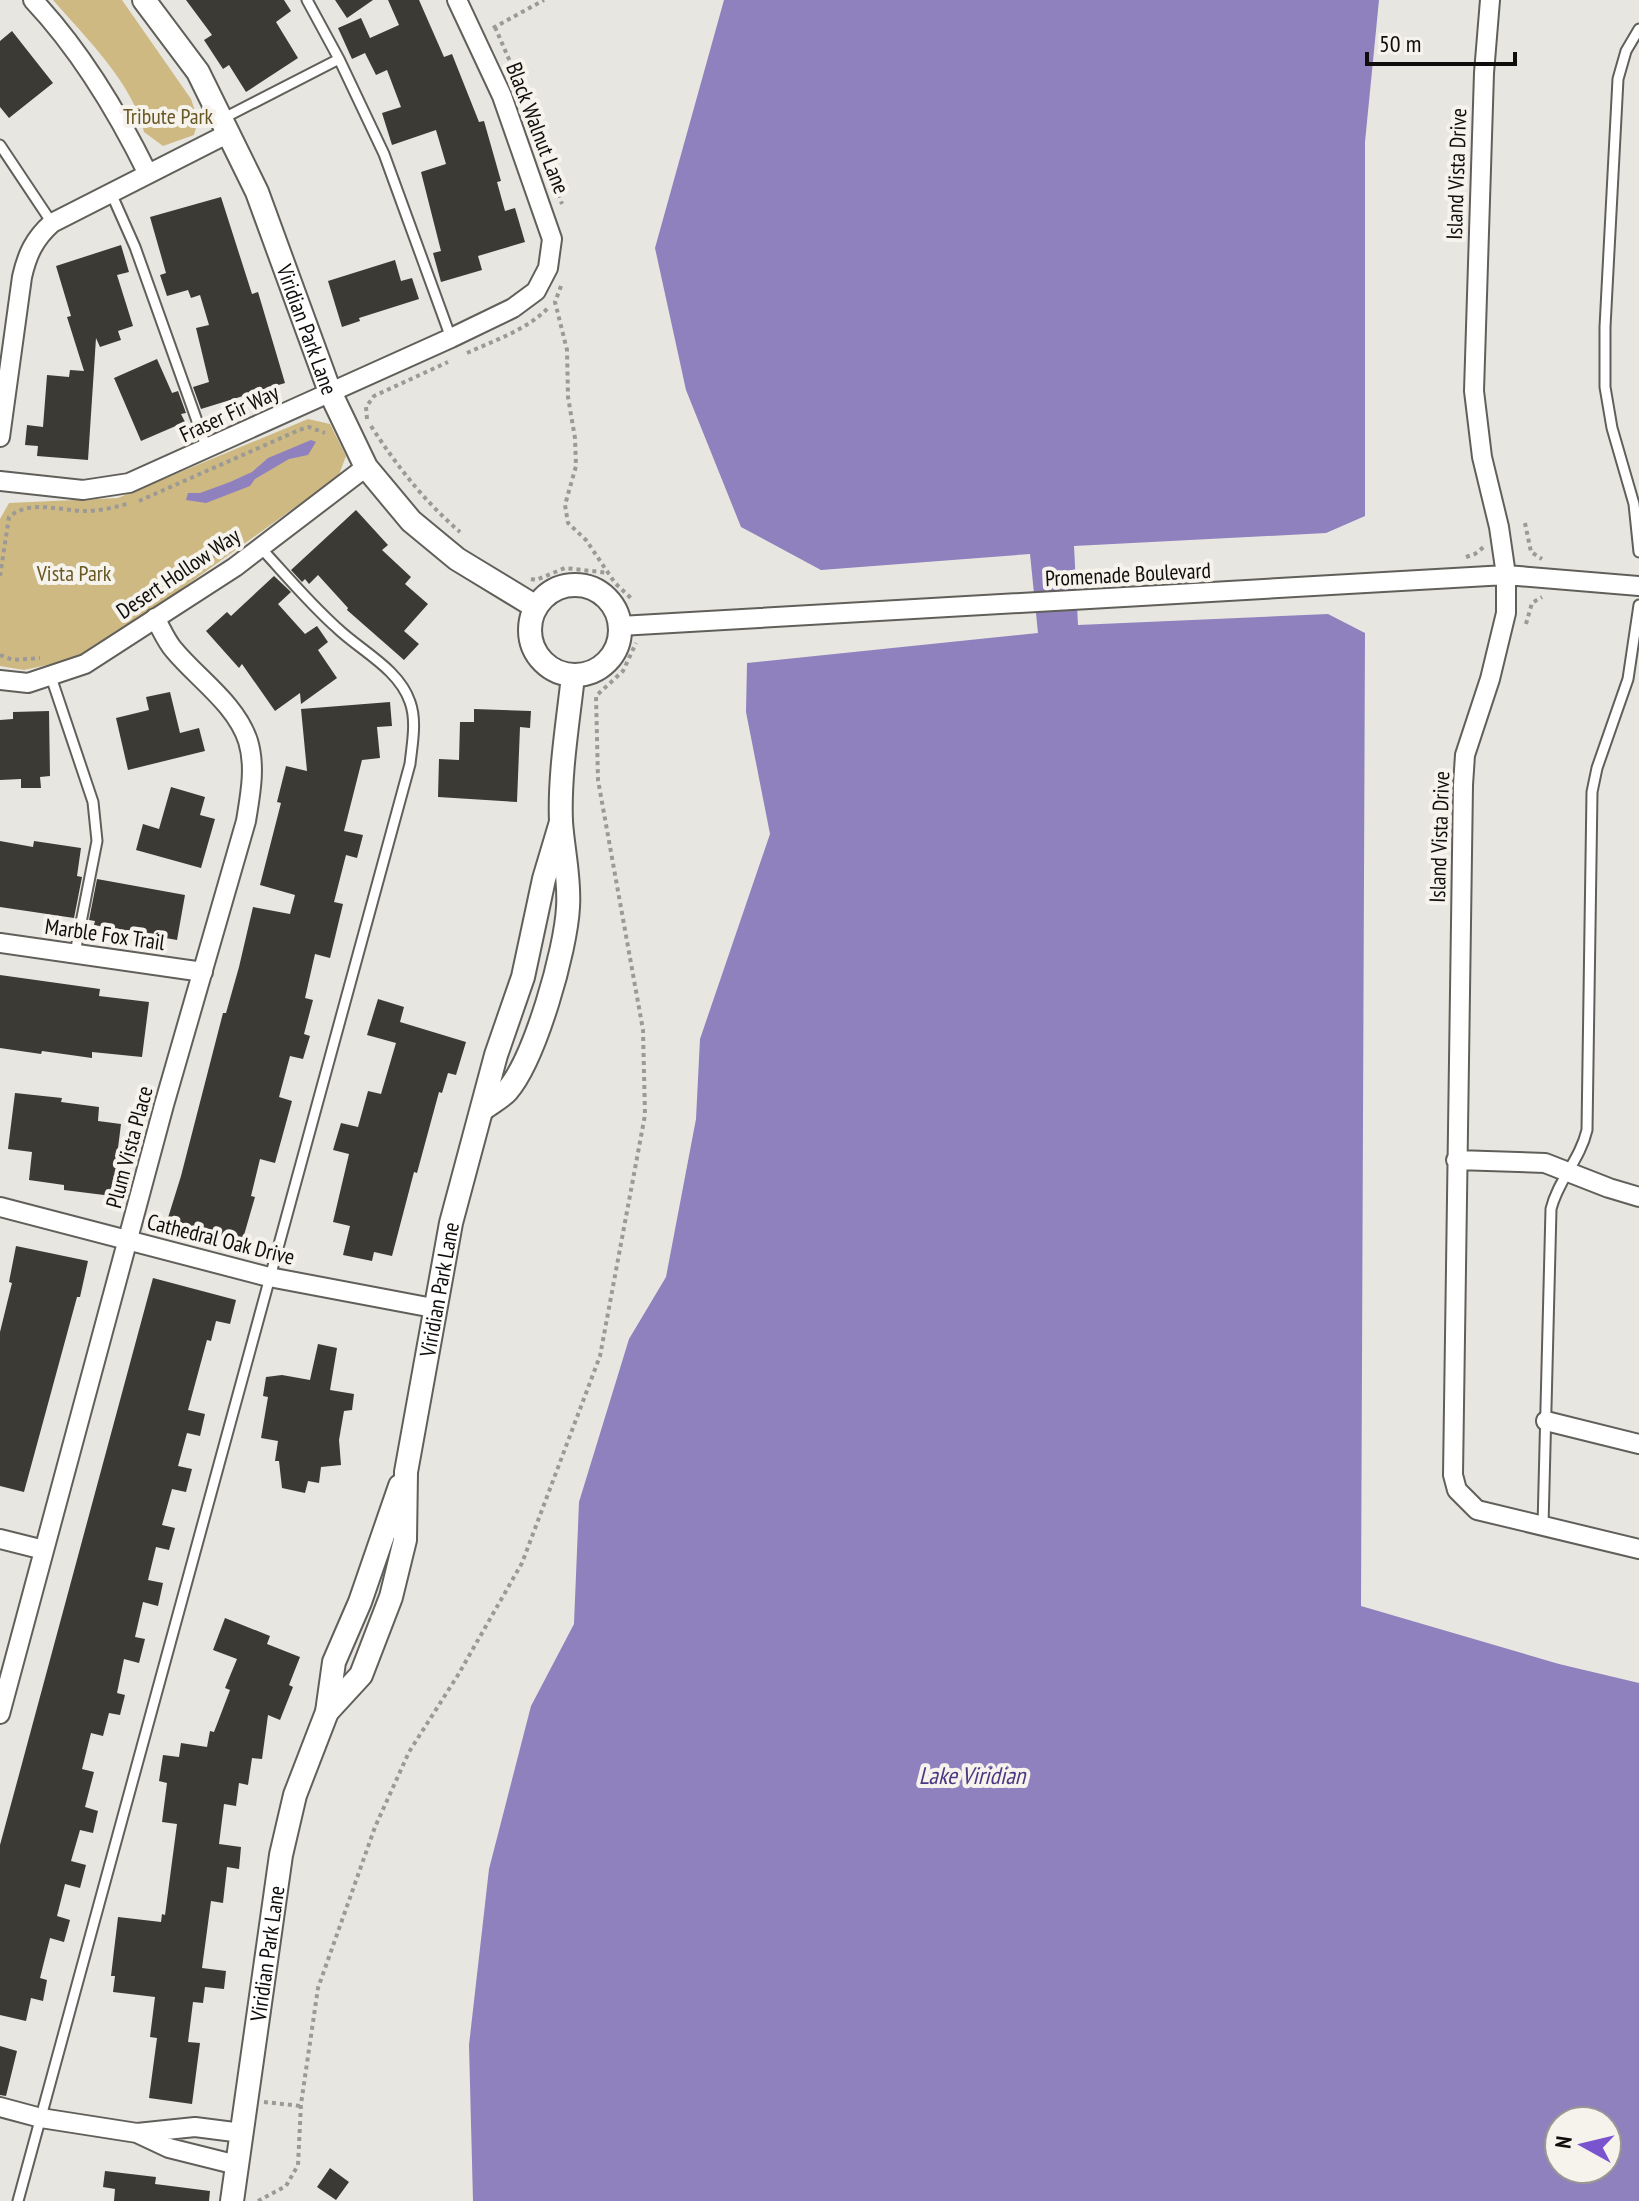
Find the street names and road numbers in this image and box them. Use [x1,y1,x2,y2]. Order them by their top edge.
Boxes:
street label: Black Walnut Lane [500,58,576,198]
street label: Island Vista Drive [1440,108,1472,240]
street label: Viridian Park Lane [270,260,344,398]
street label: Fraser Fir Way [175,378,284,448]
street label: Desert Hollow Way [111,521,246,625]
street label: Promenade Boulevard [1044,556,1212,592]
street label: Island Vista Drive [1423,771,1455,903]
street label: Marble Fox Trail [43,912,168,956]
street label: Plum Vista Place [99,1083,159,1211]
street label: Cathedral Oak Drive [144,1207,298,1271]
street label: Viridian Park Lane [413,1220,465,1360]
street label: Viridian Park Lane [243,1884,290,2024]

